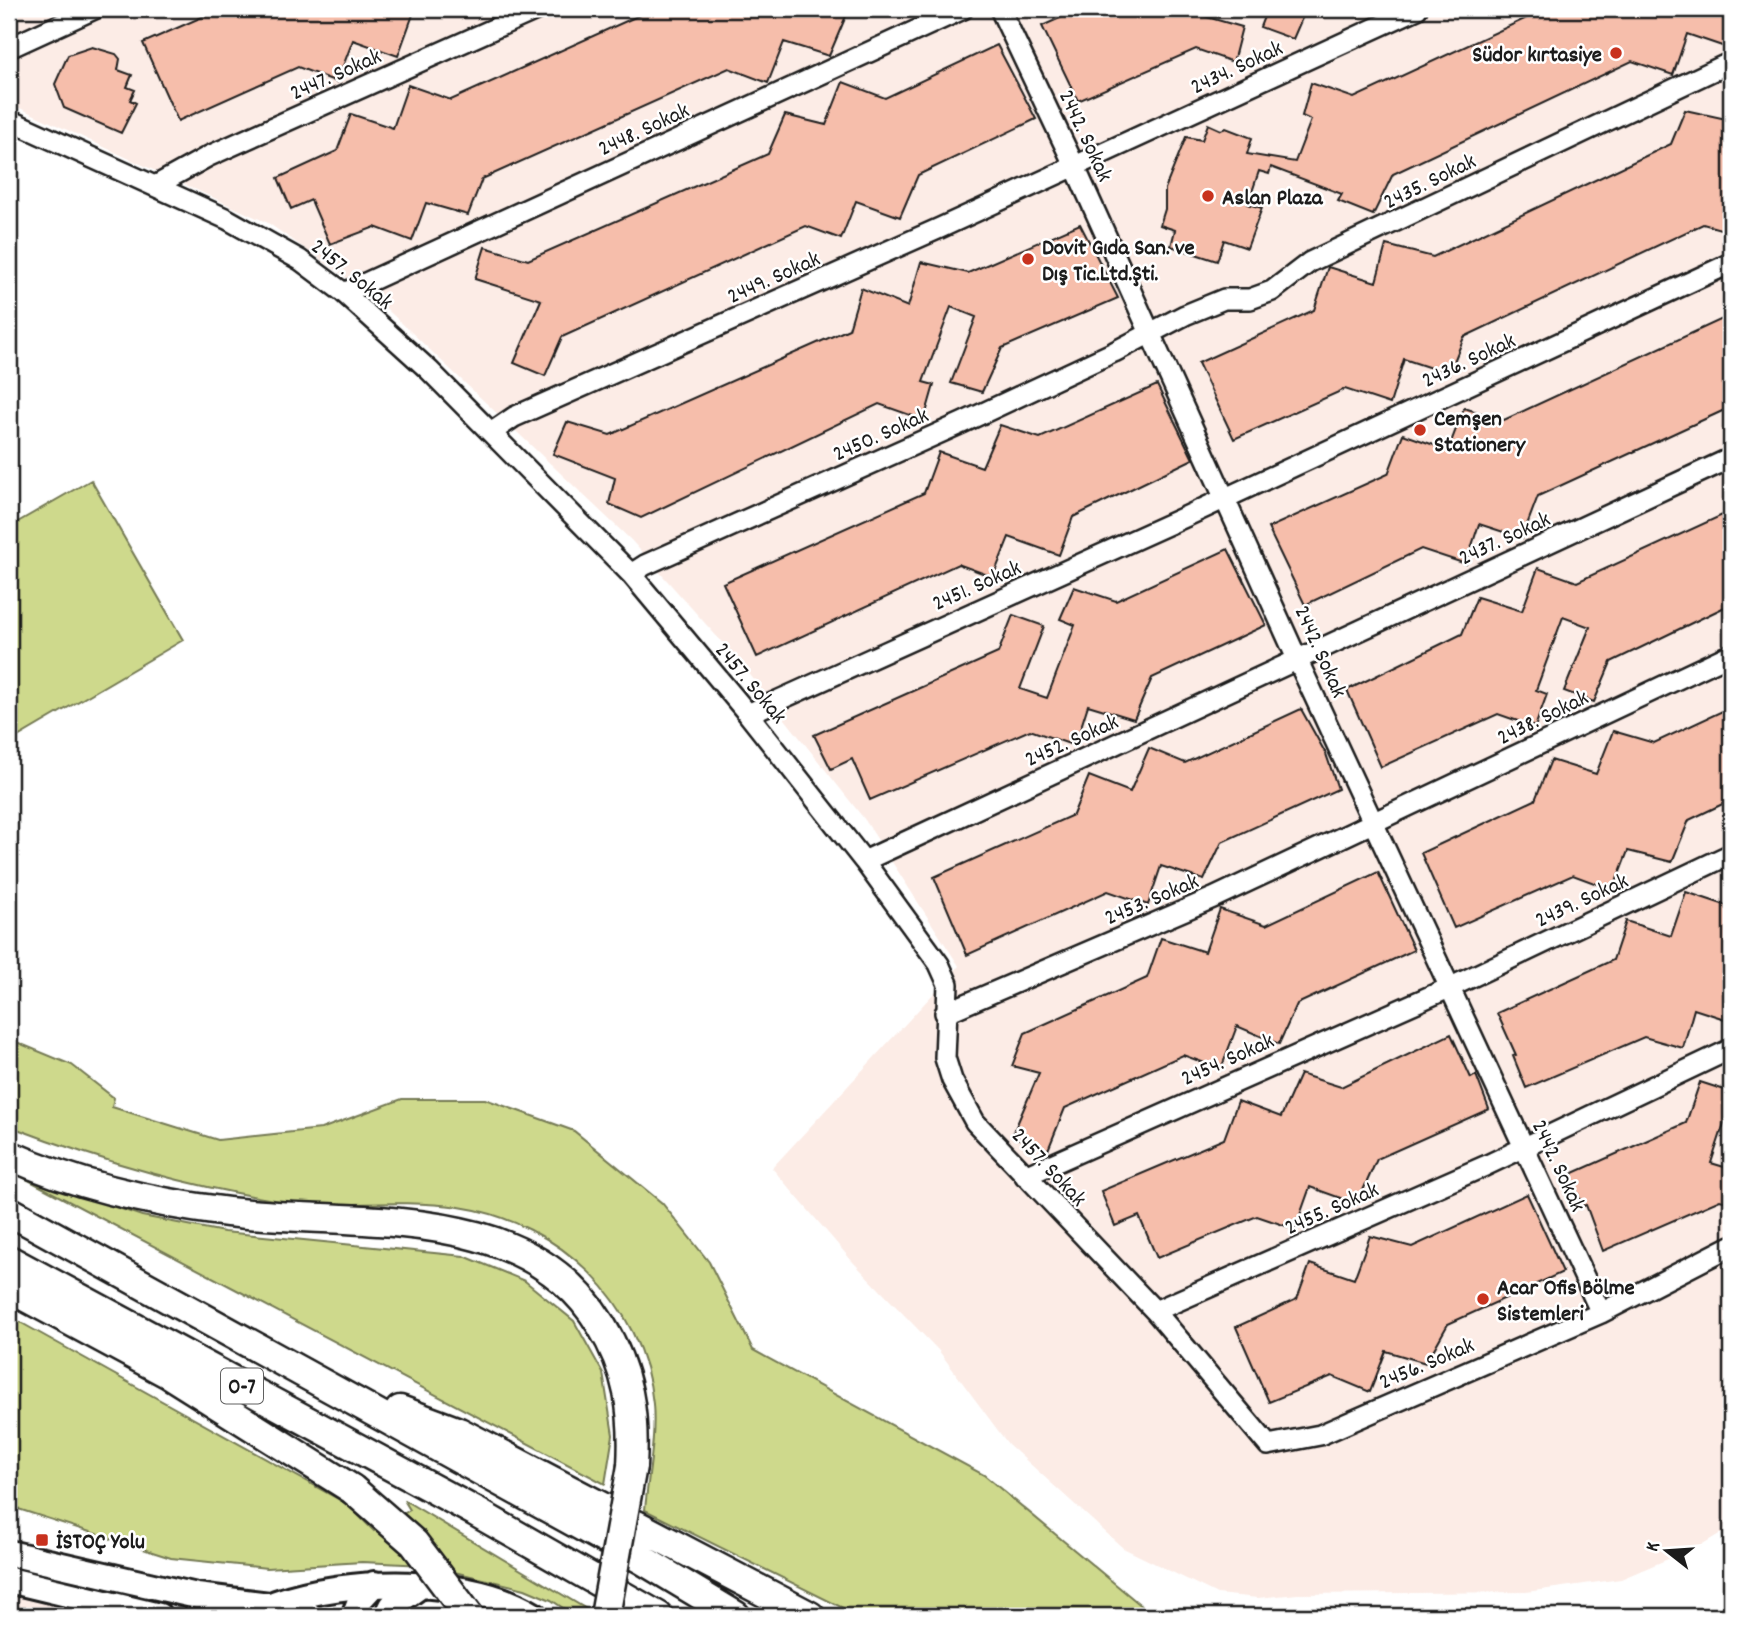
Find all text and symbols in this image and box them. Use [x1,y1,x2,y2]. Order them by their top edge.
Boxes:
street label: 2434. Sokak [1186,33,1289,105]
place label: Südor kırtasiye [1472,40,1602,73]
street label: 2447. Sokak [285,41,387,111]
marker: Südor kırtasiye [1608,45,1624,61]
street label: 2442. Sokak [1048,85,1120,188]
street label: 2448. Sokak [593,96,696,167]
street label: 2435. Sokak [1379,146,1483,220]
place label: Aslan Plaza [1222,183,1324,216]
marker: Aslan Plaza [1200,188,1216,204]
street label: 2457. Sokak [302,232,399,319]
place label: Dovit Gıda San. ve Dış Tic.Ltd.Şti. [1042,233,1195,292]
street label: 2449. Sokak [723,244,826,314]
marker: Dovit Gıda San. ve Dış Tic.Ltd.Şti. [1020,251,1036,267]
street label: 2436. Sokak [1417,326,1522,398]
street label: 2450. Sokak [828,400,935,472]
place label: Cemşen Stationery [1434,404,1527,463]
marker: Cemşen Stationery [1412,422,1428,438]
street label: 2437. Sokak [1454,505,1557,576]
street label: 2451. Sokak [928,553,1027,621]
street label: 2442. Sokak [1284,601,1354,704]
street label: 2457. Sokak [705,636,794,732]
street label: 2438. Sokak [1492,683,1595,755]
street label: 2452. Sokak [1020,707,1125,777]
street label: 2439. Sokak [1530,866,1635,938]
street label: 2453. Sokak [1100,867,1205,936]
street label: 2454. Sokak [1177,1026,1280,1096]
street label: 2442. Sokak [1521,1115,1593,1218]
street label: 2457. Sokak [1002,1121,1093,1216]
street label: 2455. Sokak [1280,1175,1385,1246]
place label: Acar Ofis Bölme Sistemleri [1497,1273,1635,1332]
marker: Acar Ofis Bölme Sistemleri [1475,1291,1491,1307]
street label: 2456. Sokak [1375,1330,1480,1400]
road number: O-7 [221,1368,263,1404]
north arrow [1632,1516,1702,1586]
place label: İSTOÇ Yolu [56,1527,145,1560]
marker: İSTOÇ Yolu [34,1532,50,1548]
text: K [1640,1539,1668,1555]

